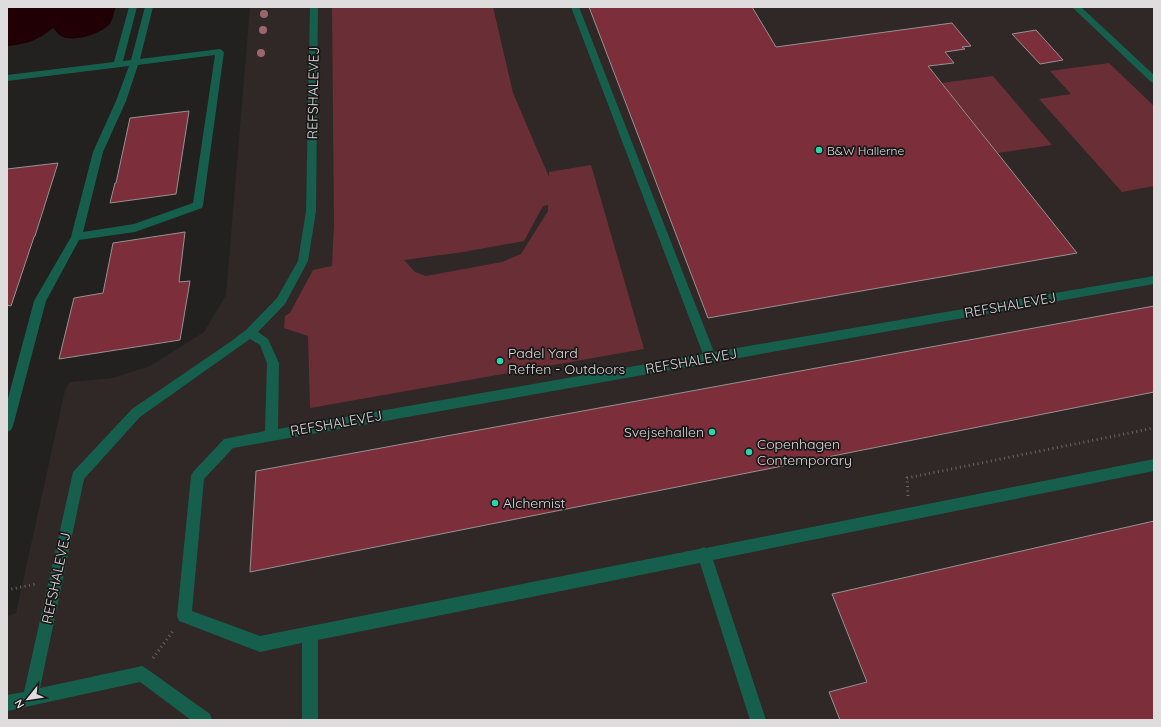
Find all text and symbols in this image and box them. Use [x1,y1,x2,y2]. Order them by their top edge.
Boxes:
street label: REFSHALEVEJ [303,46,323,140]
place label: B&W Hallerne [827,143,904,158]
marker: B&W Hallerne [814,145,824,155]
street label: REFSHALEVEJ [963,288,1057,322]
place label: Padel Yard Reffen - Outdoors [508,344,625,378]
street label: REFSHALEVEJ [644,344,738,378]
marker: Padel Yard Reffen - Outdoors [495,356,505,366]
street label: REFSHALEVEJ [289,406,383,440]
place label: Svejsehallen [624,423,704,441]
marker: Svejsehallen [707,427,717,437]
place label: Copenhagen Contemporary [757,435,852,469]
marker: Copenhagen Contemporary [744,447,754,457]
place label: Alchemist [503,494,566,512]
marker: Alchemist [490,498,500,508]
street label: REFSHALEVEJ [38,531,74,625]
north arrow [8,679,48,719]
text: N [11,697,27,711]

